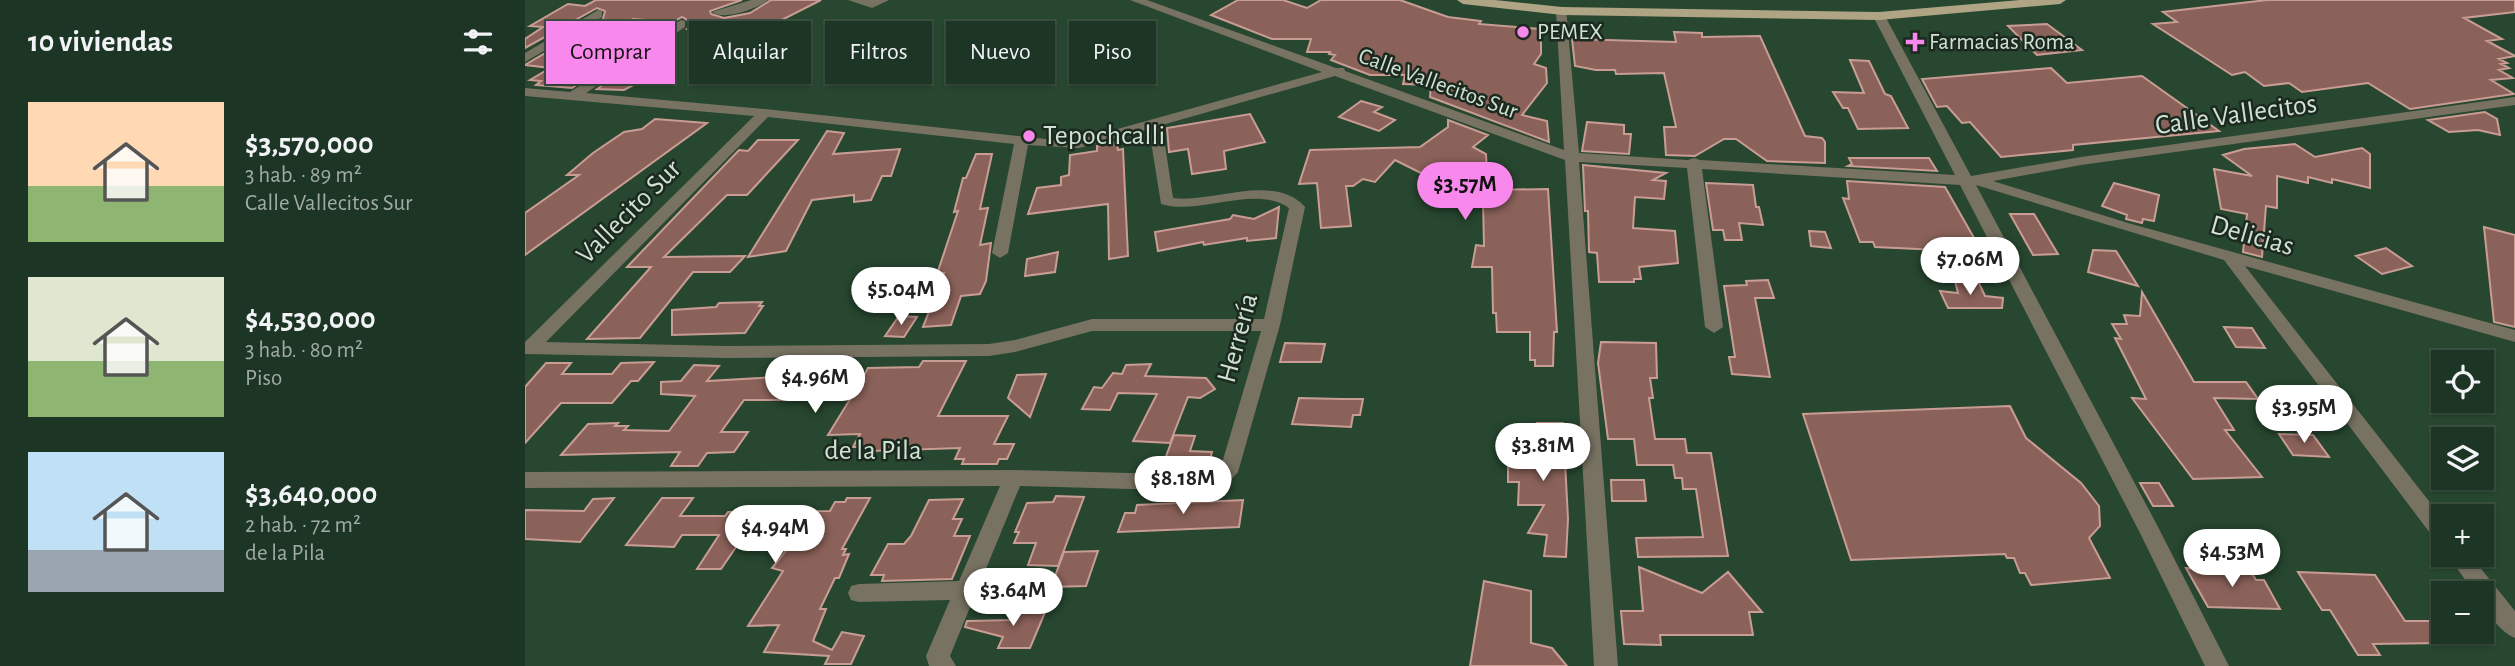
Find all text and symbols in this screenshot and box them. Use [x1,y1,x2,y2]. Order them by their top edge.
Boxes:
chip: Comprar [546,21,675,84]
chip: Alquilar [689,21,811,84]
chip: Filtros [825,21,932,84]
chip: Nuevo [946,21,1055,84]
chip: Piso [1069,21,1156,84]
place label: PEMEX [1537,21,1603,44]
icon: filters [459,23,497,61]
marker: PEMEX [1515,24,1531,40]
text: 10 viviendas [28,27,173,57]
place label: Farmacias Roma [1929,31,2075,54]
marker: Farmacias Roma [1907,34,1923,50]
street label: Calle Vallecitos Sur [1355,45,1521,124]
street label: Calle Vallecitos [2153,90,2319,140]
place label: Tepochcalli [1043,122,1165,150]
marker: Tepochcalli [1021,128,1037,144]
text: $3,570,000 [245,129,374,159]
icon: home [84,130,168,214]
street label: Vallecito Sur [571,154,687,270]
pin: $3.57M [1408,162,1522,222]
text: 3 hab. · 89 m² [245,164,362,187]
text: $3.57M [1433,173,1497,196]
text: Calle Vallecitos Sur [245,192,413,215]
street label: Delicias [2207,211,2297,261]
pin: $7.06M [1913,238,2027,297]
text: $7.06M [1937,248,2003,271]
pin: $5.04M [844,268,958,327]
text: $5.04M [867,278,935,301]
street label: Herrería [1213,290,1263,386]
text: $4,530,000 [245,304,376,334]
icon: home [84,305,168,389]
text: 3 hab. · 80 m² [245,339,363,362]
map controls [2431,350,2494,644]
button: locate [2431,350,2494,413]
pin: $4.96M [758,356,872,415]
text: $4.96M [781,366,849,389]
text: Piso [245,367,282,390]
pin: $3.95M [2247,386,2361,445]
text: $3.95M [2272,396,2336,419]
pin: $3.81M [1486,424,1600,483]
button: layers [2431,427,2494,490]
text: $3.81M [1511,434,1575,457]
street label: de la Pila [824,437,922,465]
pin: $8.18M [1126,456,1240,516]
text: $8.18M [1151,467,1215,490]
text: $3,640,000 [245,479,377,509]
icon: home [84,480,168,564]
button: + [2431,504,2494,567]
pin: $4.94M [718,505,832,565]
text: 2 hab. · 72 m² [245,514,361,537]
text: $4.94M [741,516,809,539]
pin: $4.53M [2175,530,2289,589]
text: $4.53M [2199,540,2265,563]
text: de la Pila [245,542,325,565]
pin: $3.64M [956,568,1070,628]
text: $3.64M [980,579,1046,602]
button: − [2431,581,2494,644]

